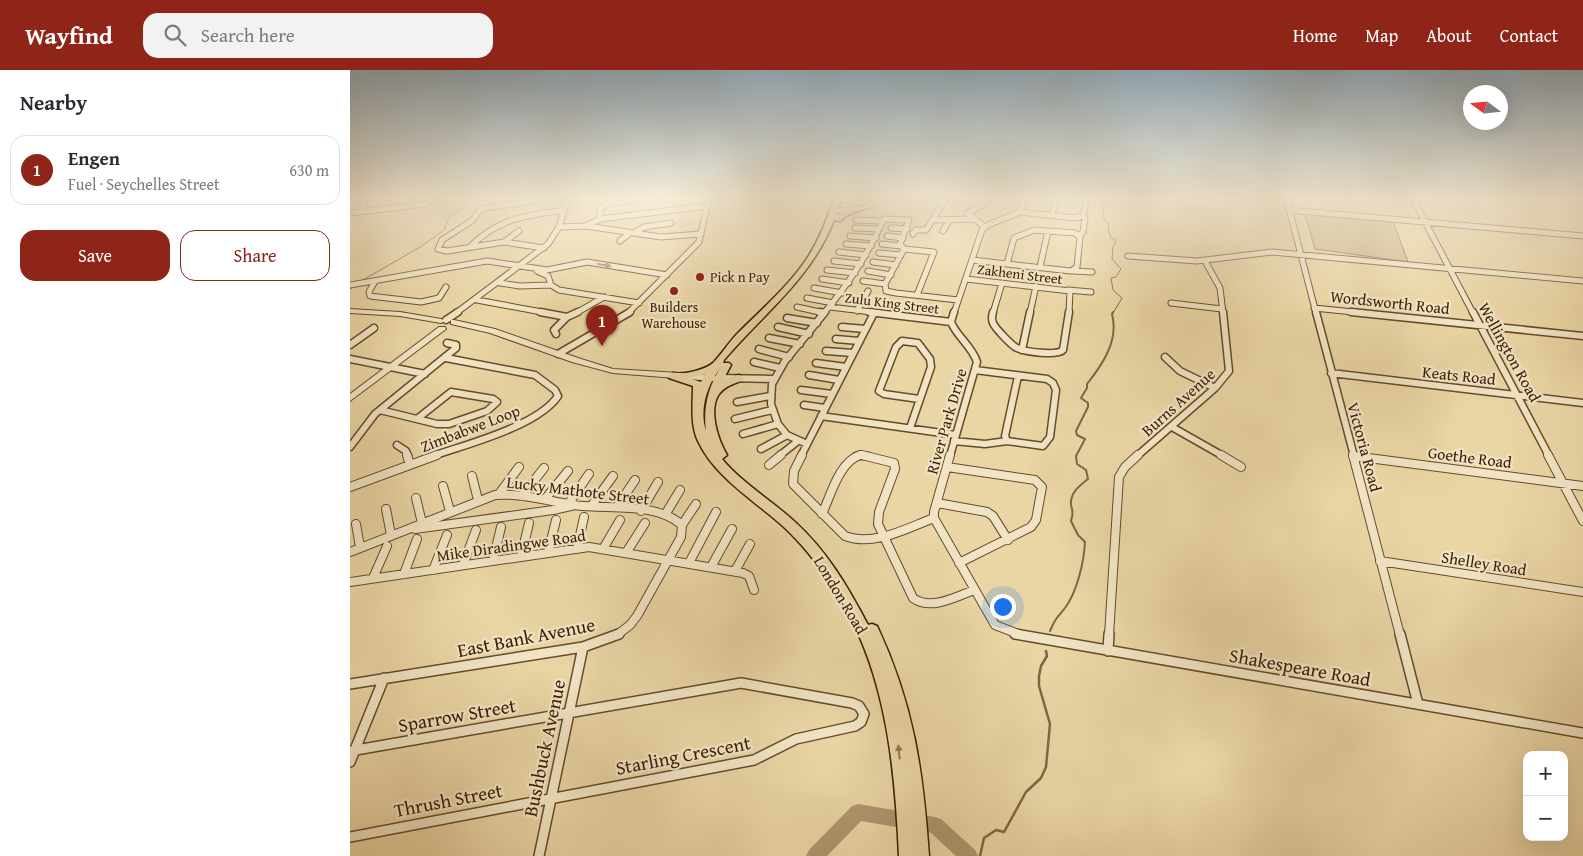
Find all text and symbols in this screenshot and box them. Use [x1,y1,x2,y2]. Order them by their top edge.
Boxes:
search box [143,13,493,58]
text: Wayfind [25,18,113,53]
icon: search [161,21,189,49]
text: Search here [201,21,295,49]
text: Home [1293,22,1337,49]
text: Map [1365,22,1398,49]
text: About [1426,22,1472,49]
text: Contact [1500,22,1558,49]
north arrow [1463,85,1508,130]
text: Nearby [20,87,87,118]
text: Engen [68,144,120,172]
text: 1 [33,158,41,182]
text: 630 m [289,158,329,182]
text: Fuel · Seychelles Street [68,172,220,196]
button: Save [20,230,170,281]
button: Share [180,230,330,281]
street label: Zakheni Street [976,259,1064,289]
one-way arrow [597,261,613,269]
place label: Pick n Pay [710,267,770,287]
marker: Pick n Pay [694,271,706,283]
street label: Wordsworth Road [1329,284,1451,320]
marker: Builders Warehouse [668,285,680,297]
street label: Zulu King Street [844,287,940,319]
place label: Builders Warehouse [642,297,707,333]
street label: Wellington Road [1473,298,1548,407]
pin: 1 [586,305,618,346]
street label: Keats Road [1421,359,1497,391]
street label: Burns Avenue [1136,362,1220,442]
street label: River Park Drive [919,365,973,477]
street label: Zimbabwe Loop [417,398,524,458]
street label: Victoria Road [1342,400,1389,495]
street label: Goethe Road [1427,440,1514,474]
street label: Lucky Mathote Street [505,469,651,511]
street label: Mike Diradingwe Road [435,523,587,567]
street label: Shelley Road [1440,544,1529,582]
street label: London Road [808,551,874,639]
your location [990,594,1016,620]
street label: East Bank Avenue [455,610,597,664]
street label: Shakespeare Road [1227,641,1374,693]
street label: Bushbuck Avenue [516,677,572,819]
street label: Sparrow Street [396,691,518,739]
street label: Starling Crescent [613,728,753,782]
one-way arrow [895,744,903,760]
map controls [1523,751,1568,841]
button: + [1523,751,1568,796]
street label: Thrush Street [391,776,505,824]
button: − [1523,796,1568,841]

